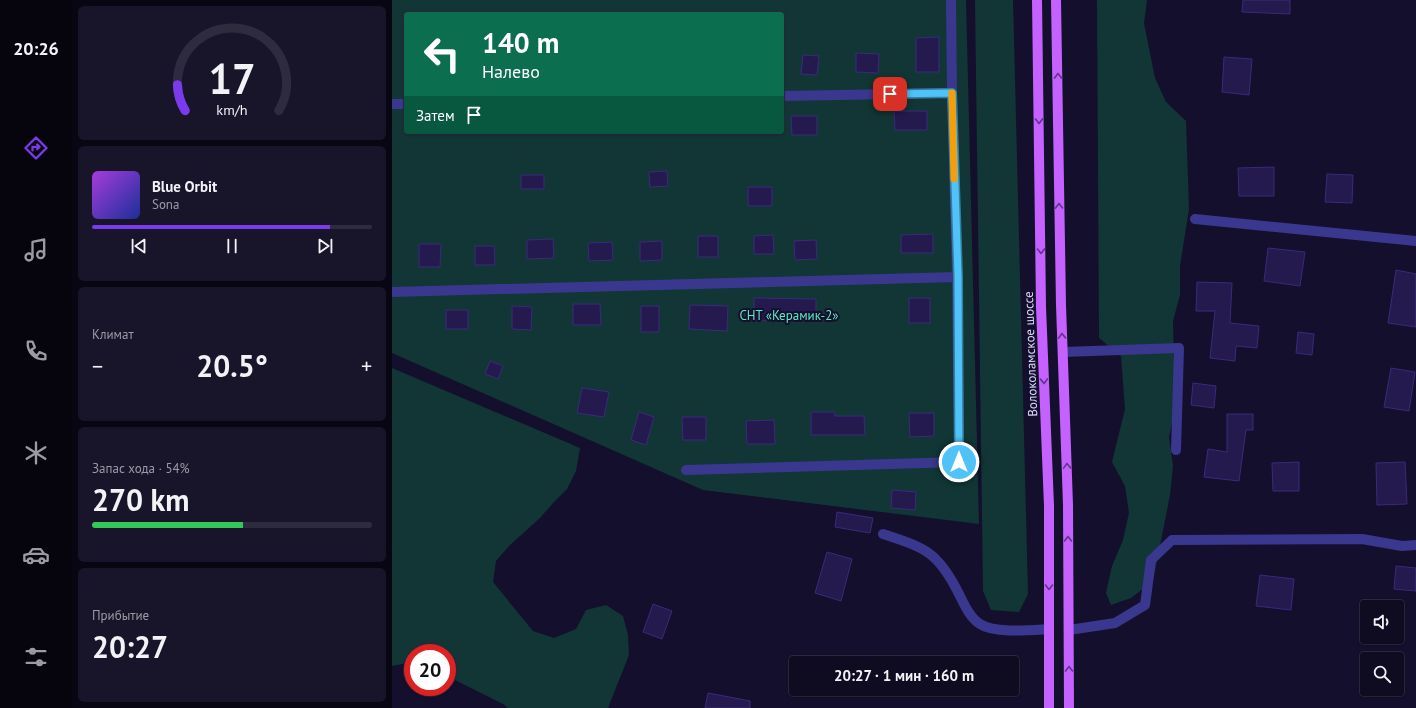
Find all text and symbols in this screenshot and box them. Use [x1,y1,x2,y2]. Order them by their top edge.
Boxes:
text: 140 m [482,24,559,61]
icon: left [416,28,468,80]
text: 20:26 [13,37,59,60]
text: 17 [208,52,256,105]
text: Налево [482,60,540,83]
one-way arrow [1054,73,1062,79]
pin [873,77,907,111]
icon: arrive [879,83,901,105]
text: km/h [216,100,248,119]
icon: arrive [463,104,485,126]
text: Затем [416,106,455,125]
one-way arrow [1035,118,1043,124]
icon: directions [22,134,50,162]
text: Blue Orbit [152,177,217,196]
text: Sona [152,196,179,213]
one-way arrow [1055,203,1064,209]
icon: previous [128,235,150,257]
icon: pause [221,235,243,257]
icon: next [314,235,336,257]
icon: music [22,236,50,264]
one-way arrow [1037,248,1045,254]
street label: Волоколамское шоссе [1020,291,1041,417]
park label: СНТ «Керамик-2» [739,307,839,324]
text: Климат [92,326,134,343]
one-way arrow [1058,333,1066,339]
icon: phone [22,337,50,365]
text: 20.5° [196,346,268,385]
text: − [92,352,103,380]
text: + [361,352,372,380]
one-way arrow [1040,378,1048,384]
icon: climate [22,439,50,467]
position arrow [938,441,980,483]
text: Запас хода · 54% [92,460,190,477]
one-way arrow [1062,463,1071,469]
text: 270 km [92,480,190,519]
one-way arrow [1064,536,1072,542]
icon: car [22,541,50,569]
one-way arrow [1045,584,1053,590]
map controls [1360,600,1404,696]
button: sound [1360,600,1404,644]
text: Прибытие [92,607,149,624]
text: 20:27 [92,627,168,666]
icon: filters [22,643,50,671]
speed limit sign: 20 [404,644,456,696]
button: search [1360,652,1404,696]
text: 20:27 · 1 мин · 160 m [834,666,974,685]
one-way arrow [1065,666,1073,672]

